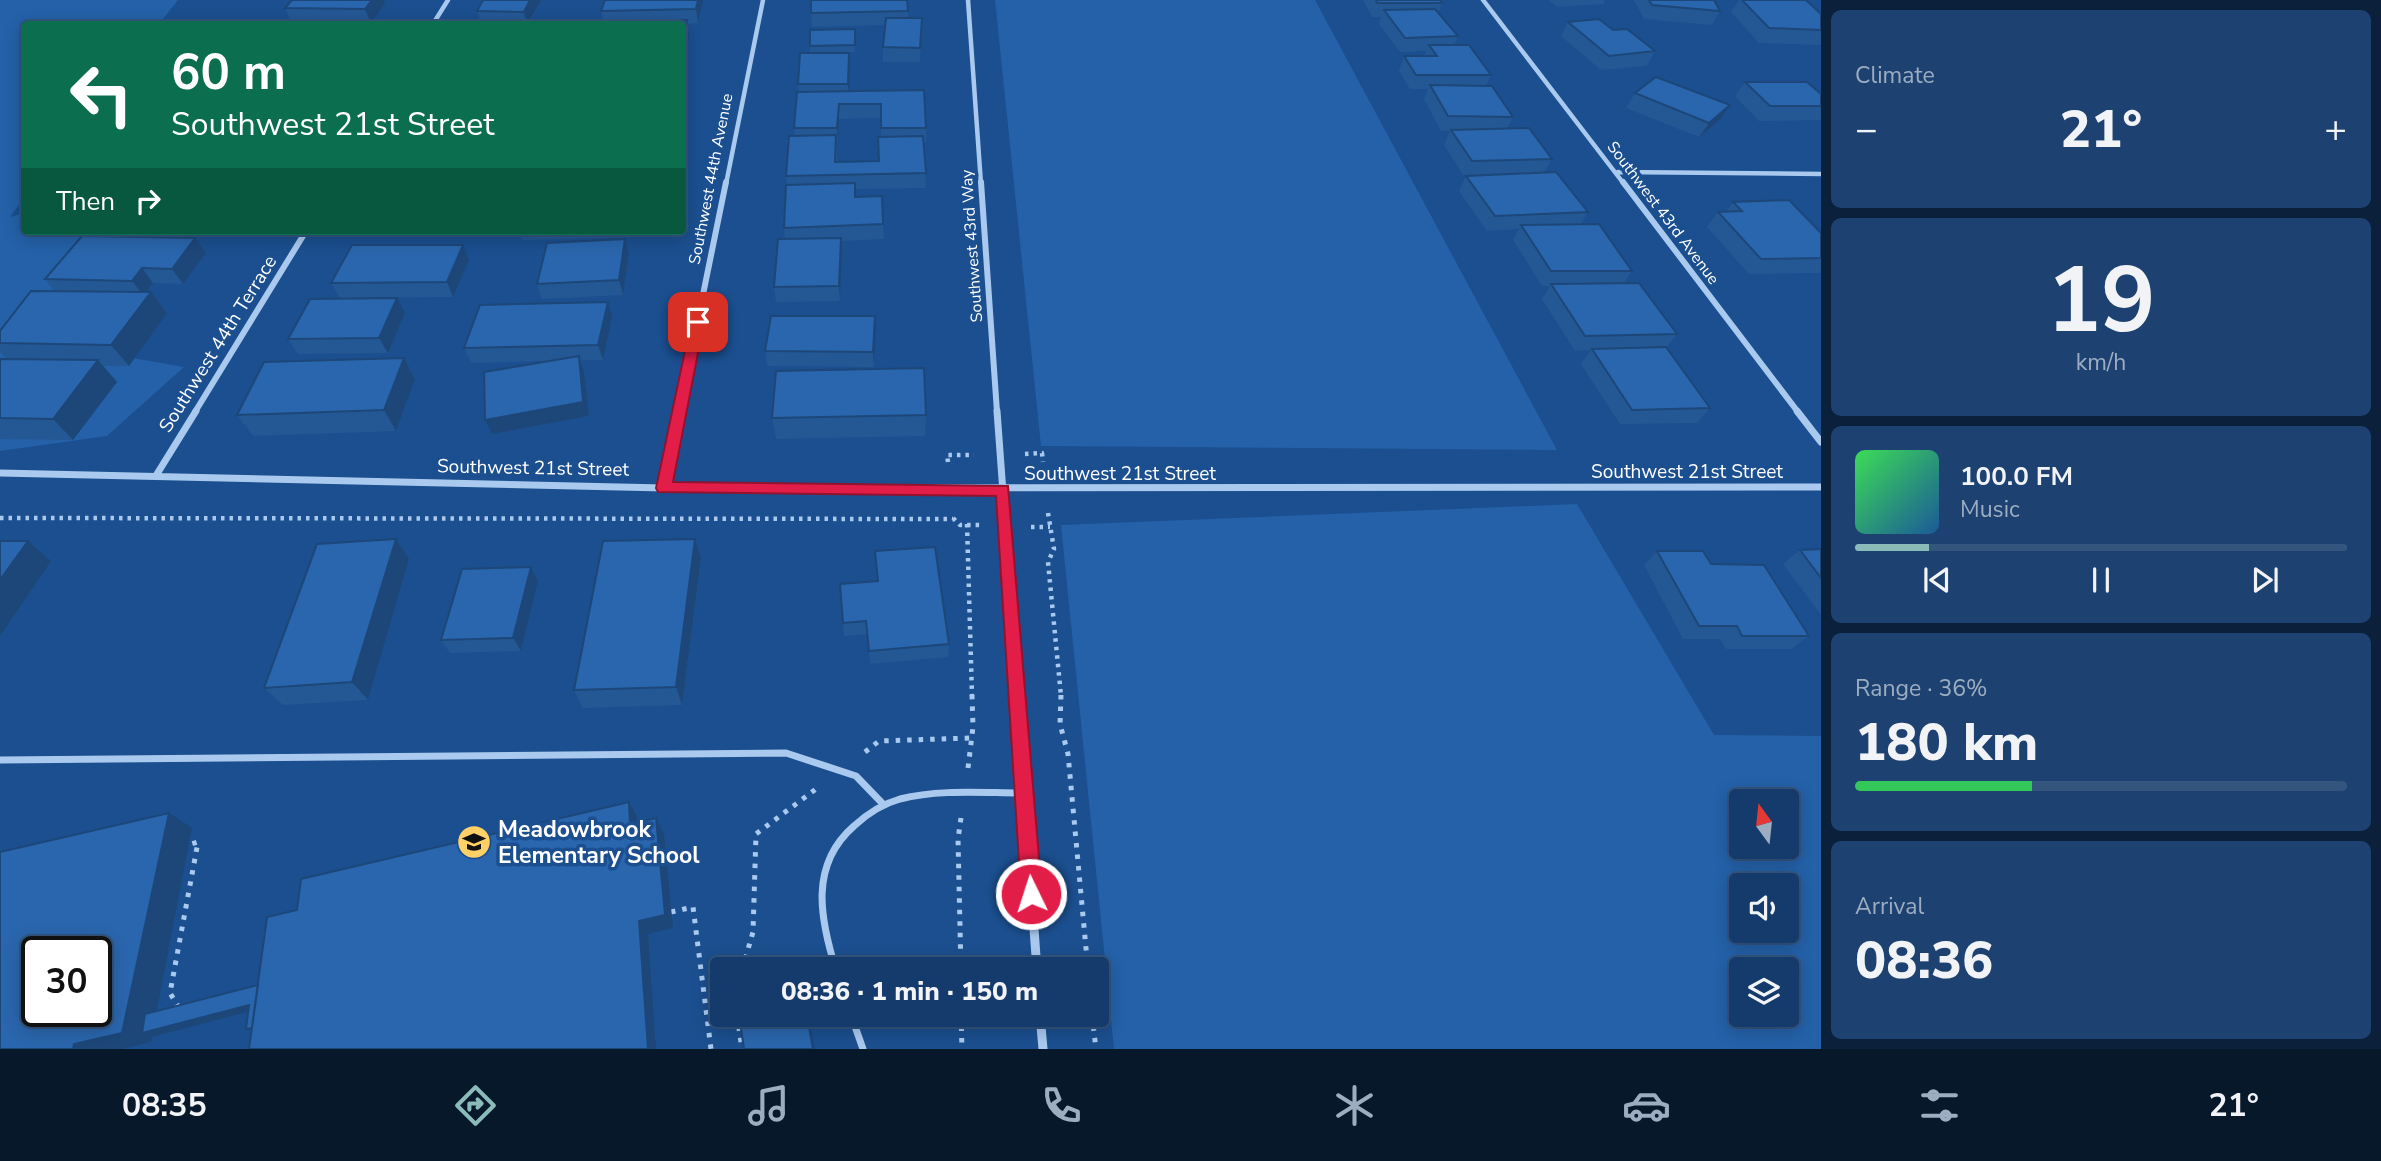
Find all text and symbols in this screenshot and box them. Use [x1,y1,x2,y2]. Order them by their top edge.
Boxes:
text: 60 m [171,39,286,106]
icon: left [56,49,147,140]
text: Climate [1855,60,1935,91]
street label: Southwest 44th Avenue [684,92,738,266]
text: 21° [2060,94,2142,165]
text: Southwest 21st Street [171,103,494,146]
text: − [1855,104,1878,155]
text: + [2324,104,2347,155]
street label: Southwest 43rd Avenue [1602,137,1724,289]
street label: Southwest 43rd Way [956,168,988,323]
icon: right [129,182,167,220]
text: Then [56,184,115,219]
text: 19 [2046,239,2156,363]
street label: Southwest 44th Terrace [153,250,283,438]
pin [668,292,728,352]
icon: arrive [679,303,717,341]
text: km/h [2076,347,2126,378]
street label: Southwest 21st Street [437,453,630,483]
street label: Southwest 21st Street [1591,459,1783,485]
text: 100.0 FM [1960,459,2073,494]
street label: Southwest 21st Street [1024,461,1216,487]
text: Music [1960,494,2020,525]
icon: previous [1918,561,1956,599]
icon: pause [2082,561,2120,599]
icon: next [2246,561,2284,599]
text: Range · 36% [1855,673,1987,704]
text: 180 km [1855,707,2038,778]
north arrow [1729,789,1799,859]
map controls [1729,789,1799,1027]
place label: Meadowbrook Elementary School [498,814,700,871]
school or university icon: Meadowbrook Elementary School [455,823,493,861]
position arrow [994,857,1068,931]
button: sound [1729,873,1799,943]
text: Arrival [1855,891,1924,922]
text: 08:36 [1855,925,1993,996]
speed limit sign: 30 [21,936,112,1027]
button: layers [1729,957,1799,1027]
text: 08:36 · 1 min · 150 m [781,974,1038,1009]
icon: directions [451,1081,500,1130]
icon: music [744,1081,793,1130]
icon: phone [1037,1081,1086,1130]
icon: climate [1330,1081,1379,1130]
icon: car [1622,1081,1671,1130]
icon: filters [1915,1081,1964,1130]
text: 08:35 [122,1084,207,1127]
text: 21° [2208,1084,2259,1127]

